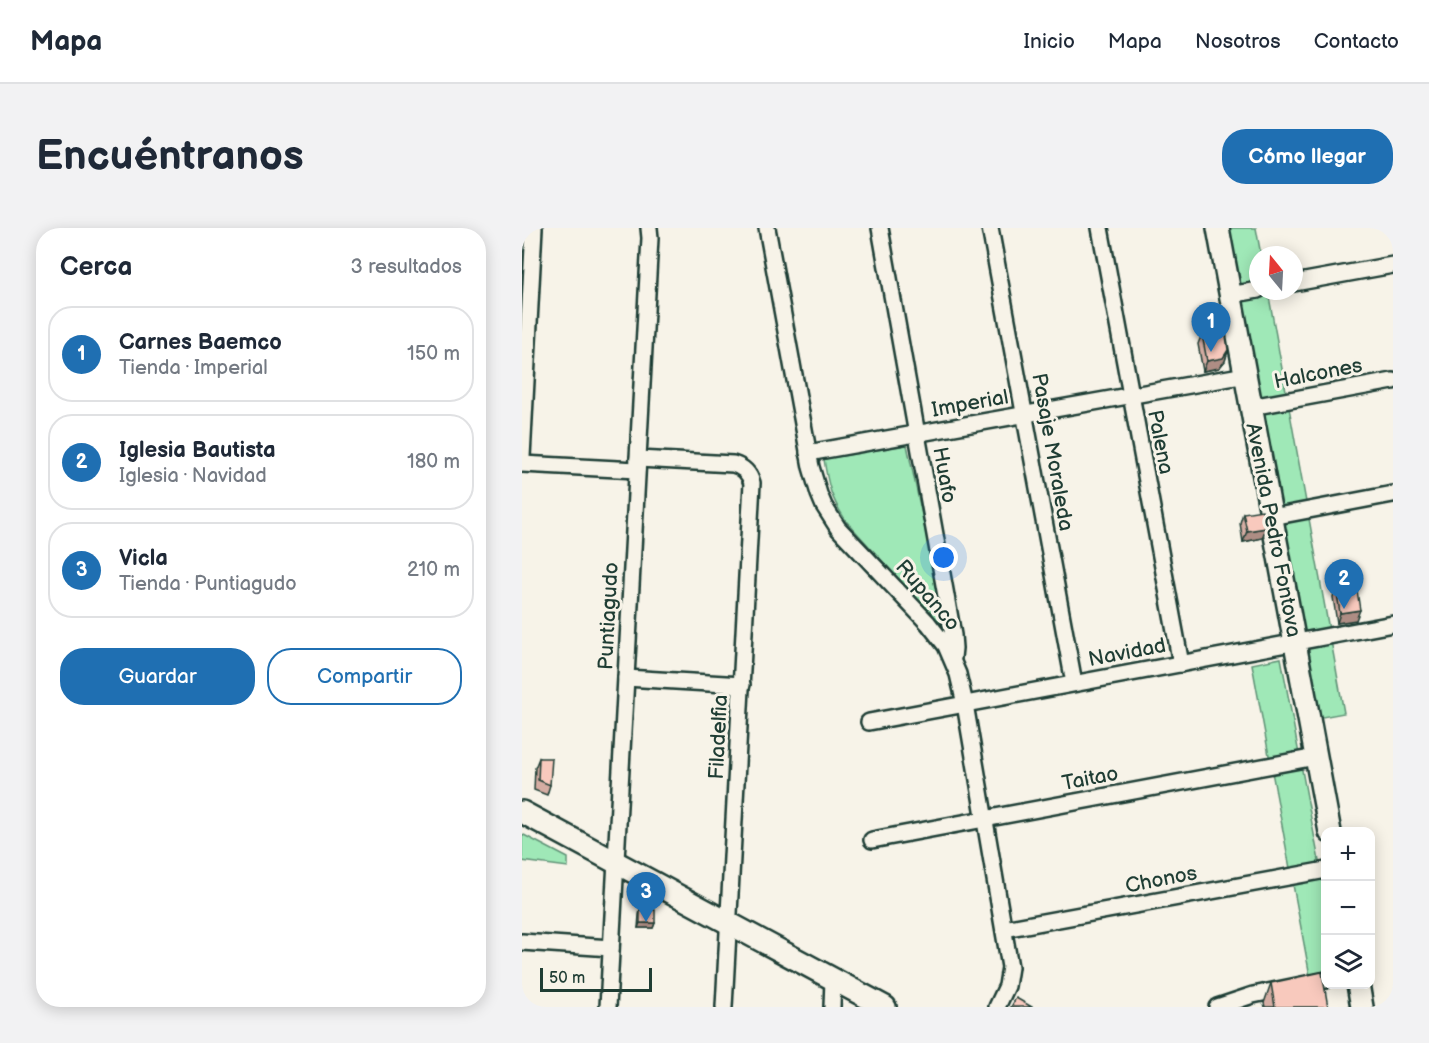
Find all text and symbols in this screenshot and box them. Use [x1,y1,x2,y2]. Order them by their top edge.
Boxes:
text: Mapa [30,25,102,58]
text: Inicio [1024,29,1075,54]
text: Mapa [1108,29,1162,54]
text: Nosotros [1195,29,1281,54]
text: Contacto [1314,29,1399,54]
button: Cómo llegar [1222,129,1393,184]
text: Encuéntranos [36,131,304,182]
north arrow [1249,246,1303,300]
text: Cerca [60,252,132,283]
text: 3 resultados [351,255,462,279]
pin: 1 [1192,302,1230,352]
text: Carnes Baemco [119,329,282,356]
text: 1 [77,342,86,366]
text: 150 m [407,342,460,366]
street label: Halcones [1272,353,1364,394]
text: Tienda · Imperial [119,356,268,380]
street label: Pasaje Moraleda [1026,371,1079,533]
street label: Imperial [930,384,1010,423]
street label: Palena [1142,408,1179,476]
street label: Avenida Pedro Fontova [1240,421,1307,639]
text: Iglesia Bautista [119,437,276,464]
street label: Huafo [927,445,962,505]
text: 2 [76,450,87,474]
text: 180 m [407,450,460,474]
text: Iglesia · Navidad [119,464,267,488]
your location [929,543,958,572]
text: Vicla [119,545,168,572]
street label: Rupanco [890,555,965,636]
text: 3 [76,558,87,582]
text: 210 m [407,558,460,582]
pin: 2 [1324,560,1364,609]
street label: Puntiagudo [593,561,624,670]
text: Tienda · Puntiagudo [119,572,297,596]
street label: Navidad [1086,633,1168,672]
button: Guardar [60,648,255,705]
button: Compartir [267,648,462,705]
street label: Filadelfia [704,694,733,780]
street label: Taitao [1060,761,1120,796]
map controls [1321,827,1375,989]
button: + [1321,827,1375,881]
street label: Chonos [1123,860,1199,899]
pin: 3 [626,872,666,922]
button: − [1321,881,1375,935]
button: layers [1321,935,1375,989]
scale bar [540,965,652,992]
text: 50 m [549,969,585,988]

